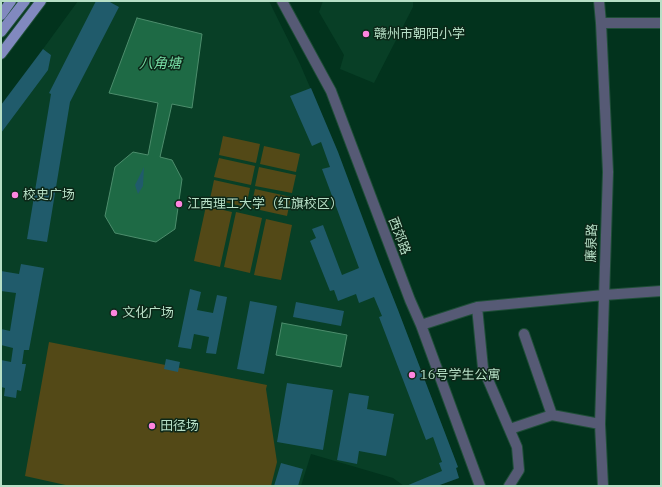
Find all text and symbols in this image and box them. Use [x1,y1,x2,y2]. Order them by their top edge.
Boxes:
place label: 赣州市朝阳小学 [374,26,465,42]
marker: 赣州市朝阳小学 [361,29,371,39]
water label: 八角塘 [139,56,181,72]
place label: 校史广场 [23,187,75,203]
marker: 校史广场 [10,190,20,200]
place label: 江西理工大学（红旗校区） [187,196,343,212]
marker: 江西理工大学（红旗校区） [174,199,184,209]
street label: 西郊路 [385,215,413,257]
street label: 廉泉路 [584,223,600,263]
place label: 文化广场 [122,305,174,321]
marker: 文化广场 [109,308,119,318]
place label: 16号学生公寓 [420,367,501,383]
marker: 16号学生公寓 [407,370,417,380]
place label: 田径场 [160,418,199,434]
marker: 田径场 [147,421,157,431]

